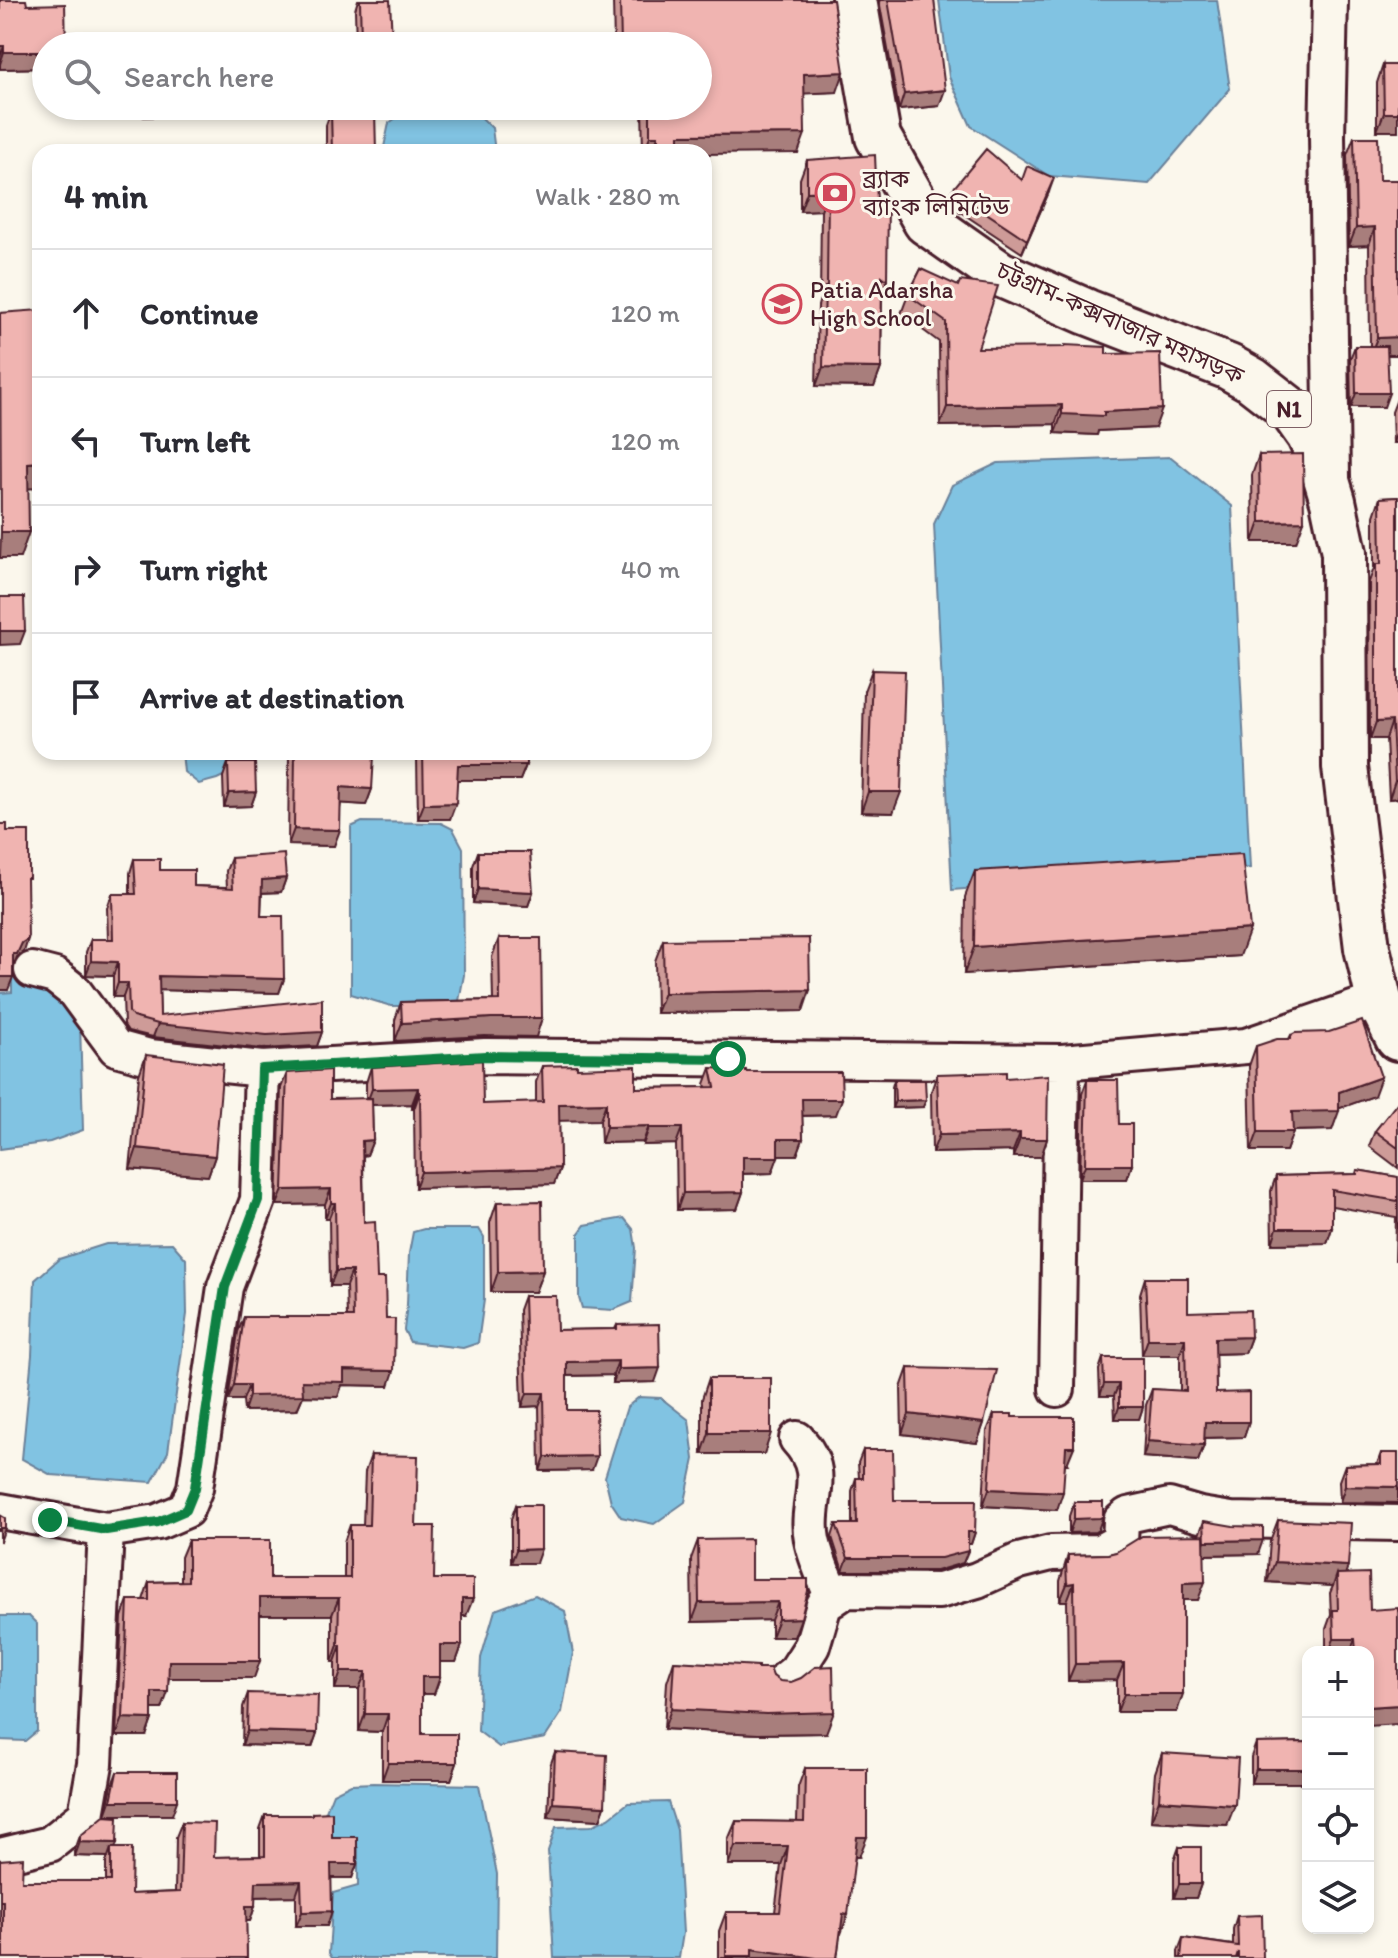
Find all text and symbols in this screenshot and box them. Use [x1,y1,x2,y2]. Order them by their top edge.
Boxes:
search box [32,32,712,120]
icon: search [60,54,104,98]
text: Search here [124,58,274,95]
place label: ব্র্যাক ব্যাংক লিমিটেড [862,164,1010,221]
bank icon: ব্র্যাক ব্যাংক লিমিটেড [814,172,856,214]
text: 4 min [64,176,148,217]
text: Walk · 280 m [535,180,680,212]
street label: চট্টগ্রাম-কক্সবাজার মহাসড়ক [991,255,1249,390]
place label: Patia Adarsha High School [810,275,954,332]
school or university icon: Patia Adarsha High School [761,283,803,325]
icon: ahead [64,291,108,335]
text: Continue [140,295,259,332]
text: 120 m [611,297,680,329]
road number: N1 [1267,391,1311,427]
icon: left [64,419,108,463]
text: Turn left [140,423,251,460]
text: 120 m [611,425,680,457]
icon: right [64,547,108,591]
text: Turn right [140,551,268,588]
text: 40 m [621,553,680,585]
icon: arrive [64,675,108,719]
text: Arrive at destination [140,679,404,716]
route start [710,1041,746,1077]
route end [32,1502,68,1538]
map controls [1302,1646,1374,1934]
button: + [1302,1646,1374,1718]
button: − [1302,1718,1374,1790]
button: locate [1302,1790,1374,1862]
button: layers [1302,1862,1374,1934]

